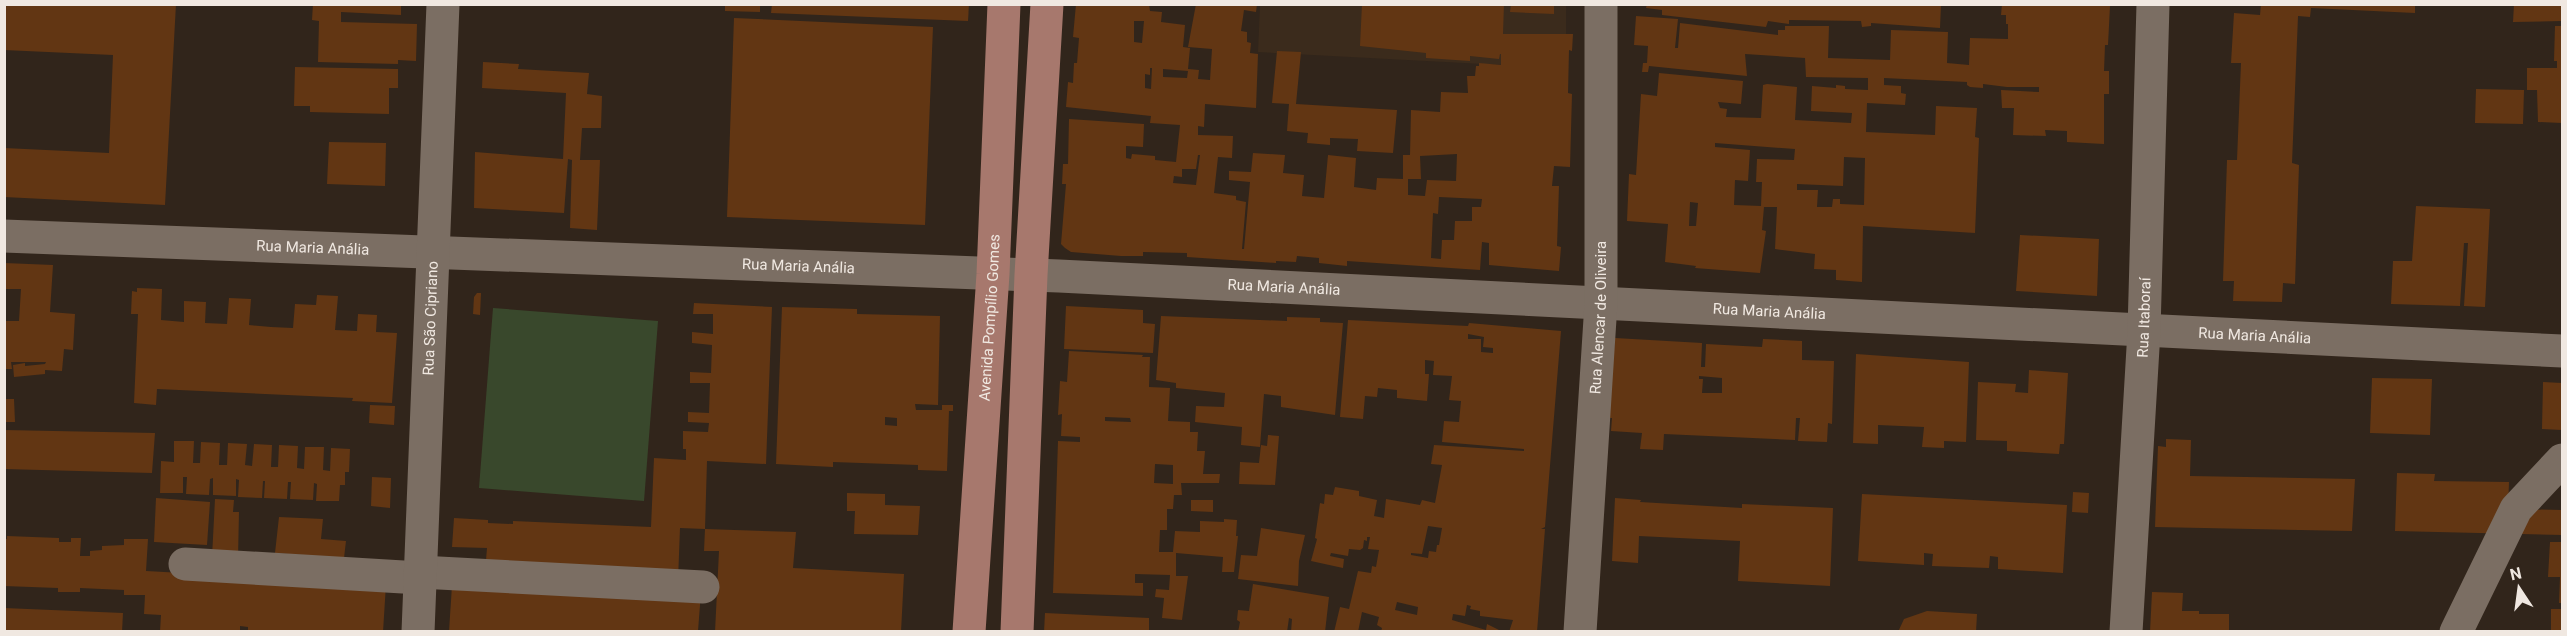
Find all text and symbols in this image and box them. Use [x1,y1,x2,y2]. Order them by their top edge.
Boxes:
street label: Avenida Pompílio Gomes [975,234,1004,402]
street label: Rua Maria Anália [256,237,370,259]
street label: Rua Alencar de Oliveira [1586,241,1610,395]
street label: Rua Maria Anália [742,255,855,277]
street label: Rua São Cipriano [419,261,442,376]
street label: Rua Maria Anália [1227,275,1341,299]
street label: Rua Itaboraí [2133,276,2155,358]
street label: Rua Maria Anália [1712,300,1826,323]
street label: Rua Maria Anália [2198,324,2312,347]
north arrow [2489,558,2549,618]
text: N [2508,563,2523,584]

